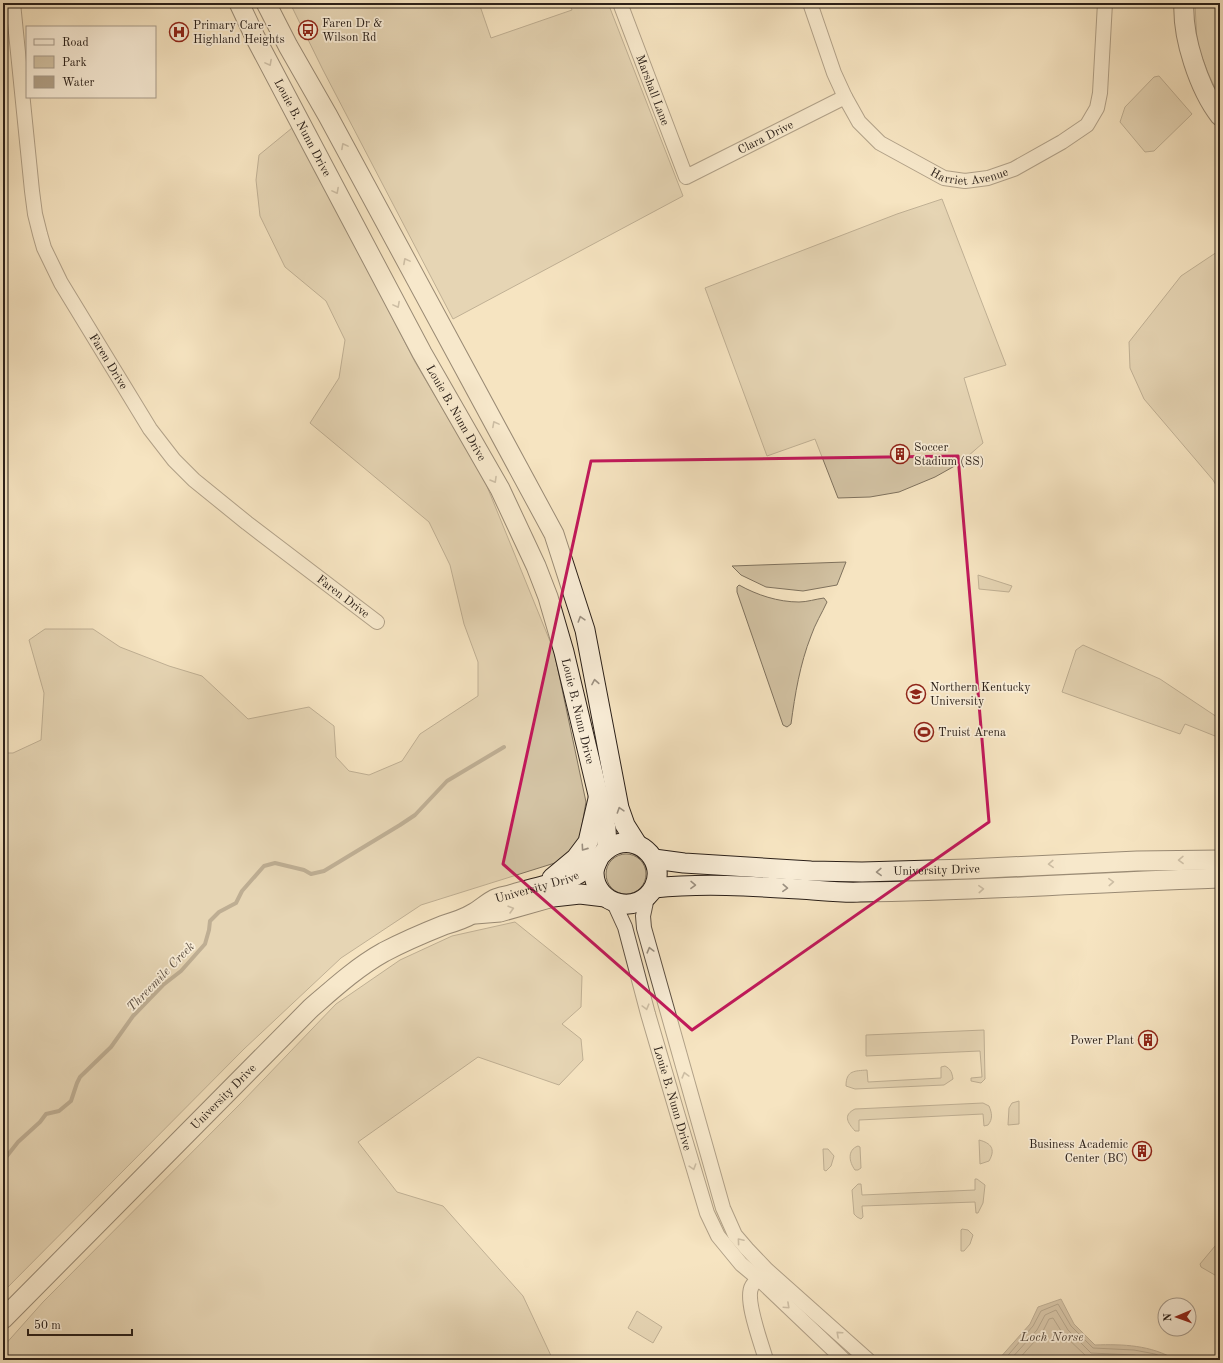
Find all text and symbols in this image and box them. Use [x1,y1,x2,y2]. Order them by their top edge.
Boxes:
place label: Faren Dr & Wilson Rd [322,18,383,44]
bus stop icon: Faren Dr & Wilson Rd [297,19,319,41]
place label: Primary Care - Highland Heights [193,20,285,46]
hospital icon: Primary Care - Highland Heights [168,21,190,43]
legend [26,26,156,98]
text: Road [62,37,89,49]
street label: Marshall Lane [633,53,671,128]
text: Park [62,57,87,69]
one-way arrow [265,59,272,66]
text: Water [62,77,95,89]
street label: Louie B. Nunn Drive [271,77,333,179]
street label: Clara Drive [736,119,796,157]
one-way arrow [341,143,349,151]
street label: Harriet Avenue [928,166,1010,188]
one-way arrow [331,186,338,194]
one-way arrow [404,257,411,265]
one-way arrow [392,301,399,308]
street label: Faren Drive [87,332,130,392]
street label: Louie B. Nunn Drive [423,363,488,464]
one-way arrow [492,421,499,428]
place label: Soccer Stadium (SS) [914,442,984,468]
building icon: Soccer Stadium (SS) [889,443,911,465]
one-way arrow [490,476,497,483]
street label: Faren Drive [314,573,372,621]
one-way arrow [577,616,586,623]
street label: Louie B. Nunn Drive [559,657,596,766]
one-way arrow [591,679,600,685]
place label: Northern Kentucky University [930,682,1031,708]
school or university icon: Northern Kentucky University [905,683,927,705]
sports icon: Truist Arena [913,721,935,743]
place label: Truist Arena [938,727,1006,739]
one-way arrow [616,806,625,813]
one-way arrow [582,843,589,850]
one-way arrow [1178,856,1184,864]
one-way arrow [1048,860,1054,869]
street label: University Drive [893,863,981,878]
one-way arrow [876,867,882,876]
street label: University Drive [494,869,582,905]
one-way arrow [1108,878,1114,886]
one-way arrow [690,881,696,889]
one-way arrow [782,884,788,893]
one-way arrow [978,884,984,893]
one-way arrow [507,905,514,914]
water label: Threemile Creek [125,940,197,1014]
one-way arrow [646,947,654,954]
one-way arrow [641,1003,650,1010]
building icon: Power Plant [1137,1029,1159,1051]
place label: Power Plant [1070,1035,1134,1047]
street label: Louie B. Nunn Drive [651,1045,693,1153]
street label: University Drive [189,1062,259,1132]
one-way arrow [681,1072,690,1079]
place label: Business Academic Center (BC) [1029,1139,1128,1165]
building icon: Business Academic Center (BC) [1131,1140,1153,1162]
one-way arrow [688,1163,697,1170]
one-way arrow [738,1239,745,1246]
north arrow [1157,1297,1197,1337]
one-way arrow [782,1301,790,1309]
scale bar [28,1311,132,1337]
text: N [1163,1312,1174,1322]
text: 50 m [34,1319,61,1332]
water label: Loch Norse [1019,1331,1084,1344]
one-way arrow [836,1332,843,1339]

